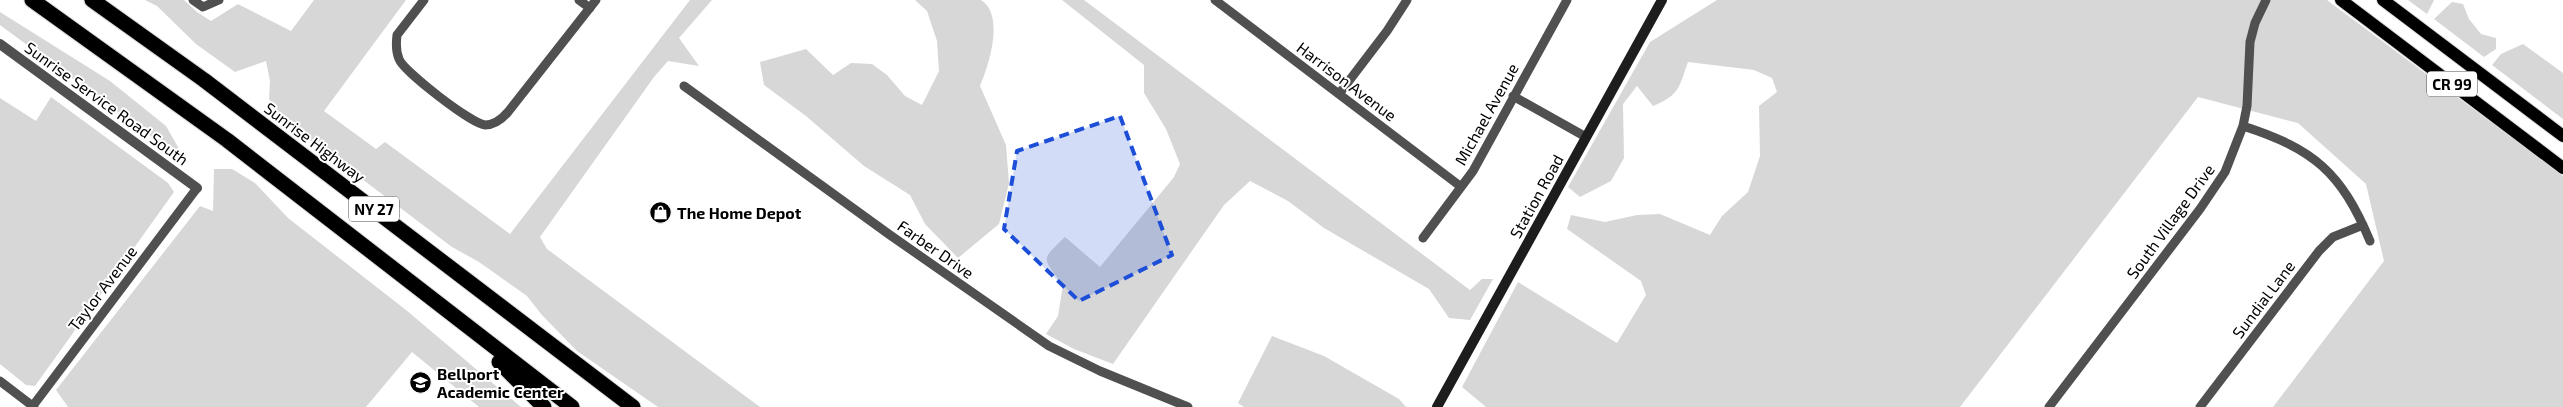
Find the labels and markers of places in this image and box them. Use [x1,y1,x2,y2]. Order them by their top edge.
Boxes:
shop icon: The Home Depot [649,200,673,224]
place label: The Home Depot [677,203,802,222]
place label: Bellport Academic Center [437,364,564,401]
school or university icon: Bellport Academic Center [409,370,433,394]

